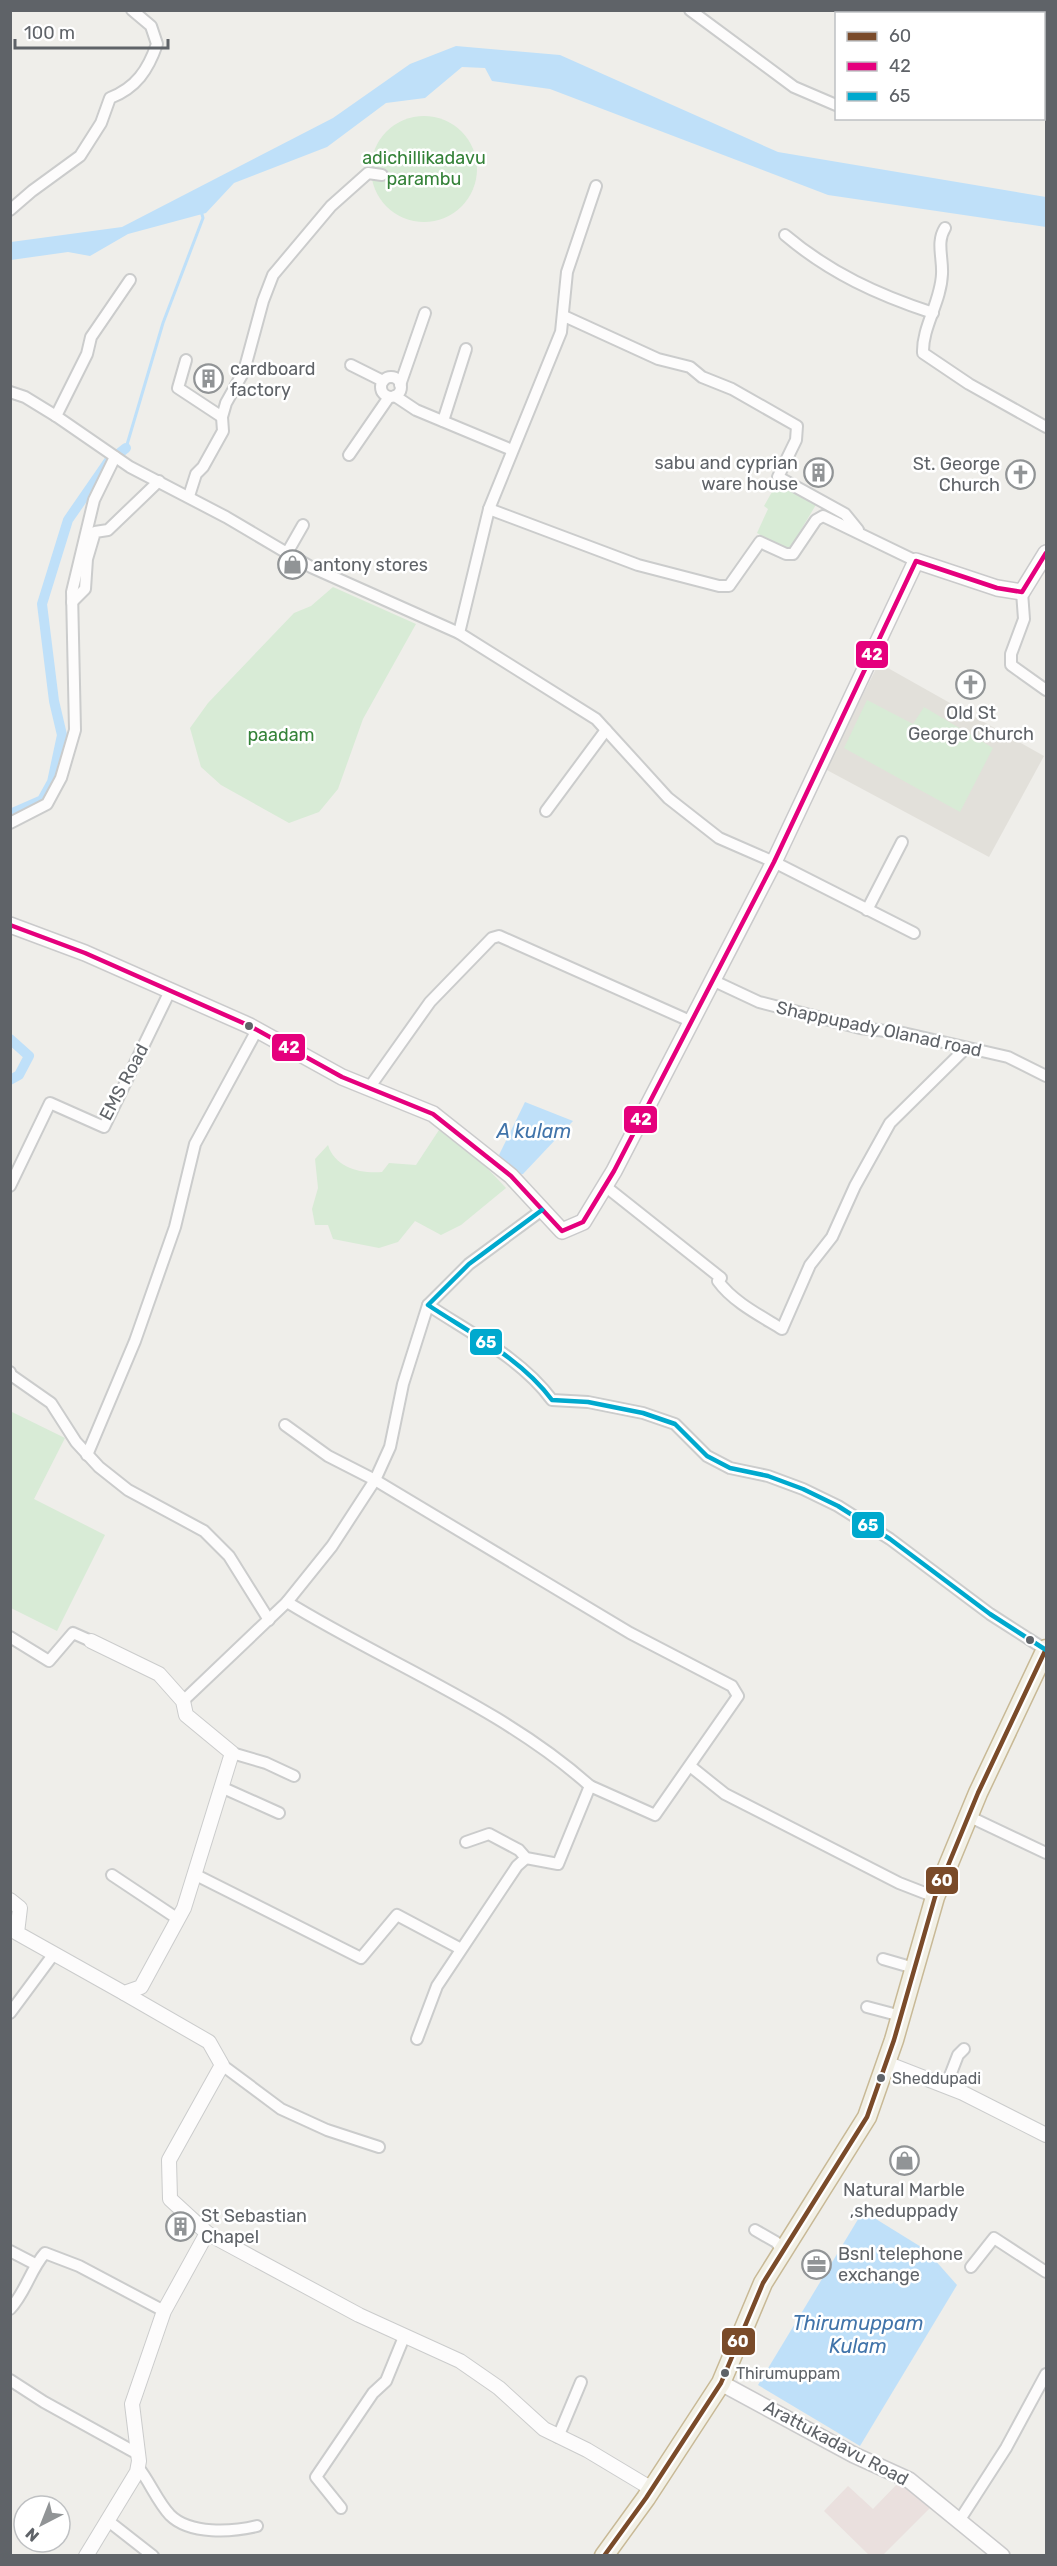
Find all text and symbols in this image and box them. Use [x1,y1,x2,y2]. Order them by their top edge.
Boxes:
scale bar [15,12,168,50]
legend [835,12,1045,120]
text: 100 m [24,22,75,44]
text: 60 [889,25,911,47]
text: 42 [889,55,911,77]
text: 65 [889,85,911,107]
park label: adichillikadavu parambu [362,147,486,190]
place label: cardboard factory [230,358,316,401]
building icon: cardboard factory [193,363,225,395]
place label: sabu and cyprian ware house [655,452,798,495]
place label: St. George Church [913,453,1000,496]
building icon: sabu and cyprian ware house [803,457,835,489]
church icon: St. George Church [1005,458,1037,490]
shop icon: antony stores [276,549,308,581]
place label: antony stores [313,554,428,576]
line badge: 42 [855,640,889,669]
text: 42 [861,645,883,664]
church icon: Old St George Church [955,668,987,700]
place label: Old St George Church [908,702,1034,745]
park label: paadam [247,724,315,746]
street label: Shappupady Olanad road [774,996,984,1062]
unlabelled marker [243,1020,255,1032]
line badge: 42 [271,1033,306,1062]
text: 42 [278,1038,300,1057]
street label: EMS Road [95,1040,153,1124]
line badge: 42 [623,1105,658,1134]
text: 42 [630,1110,652,1129]
water label: A kulam [496,1119,571,1143]
line badge: 65 [469,1328,503,1356]
text: 65 [476,1333,496,1352]
line badge: 65 [851,1511,885,1539]
text: 65 [858,1516,878,1535]
unlabelled marker [1024,1634,1036,1646]
line badge: 60 [925,1866,959,1895]
text: 60 [931,1871,953,1890]
place label: Sheddupadi [892,2069,981,2088]
marker: Sheddupadi [875,2072,887,2084]
shop icon: Natural Marble ,sheduppady [888,2145,920,2177]
place label: Natural Marble ,sheduppady [843,2179,965,2222]
place label: St Sebastian Chapel [201,2205,307,2248]
building icon: St Sebastian Chapel [164,2210,196,2242]
place label: Bsnl telephone exchange [838,2243,963,2286]
office icon: Bsnl telephone exchange [801,2248,833,2280]
water label: Thirumuppam Kulam [793,2311,923,2358]
line badge: 60 [721,2327,756,2356]
text: 60 [727,2332,749,2351]
place label: Thirumuppam [736,2364,840,2383]
marker: Thirumuppam [719,2367,731,2379]
street label: Arattukadavu Road [760,2396,912,2490]
north arrow [12,2494,72,2554]
text: N [22,2524,43,2546]

